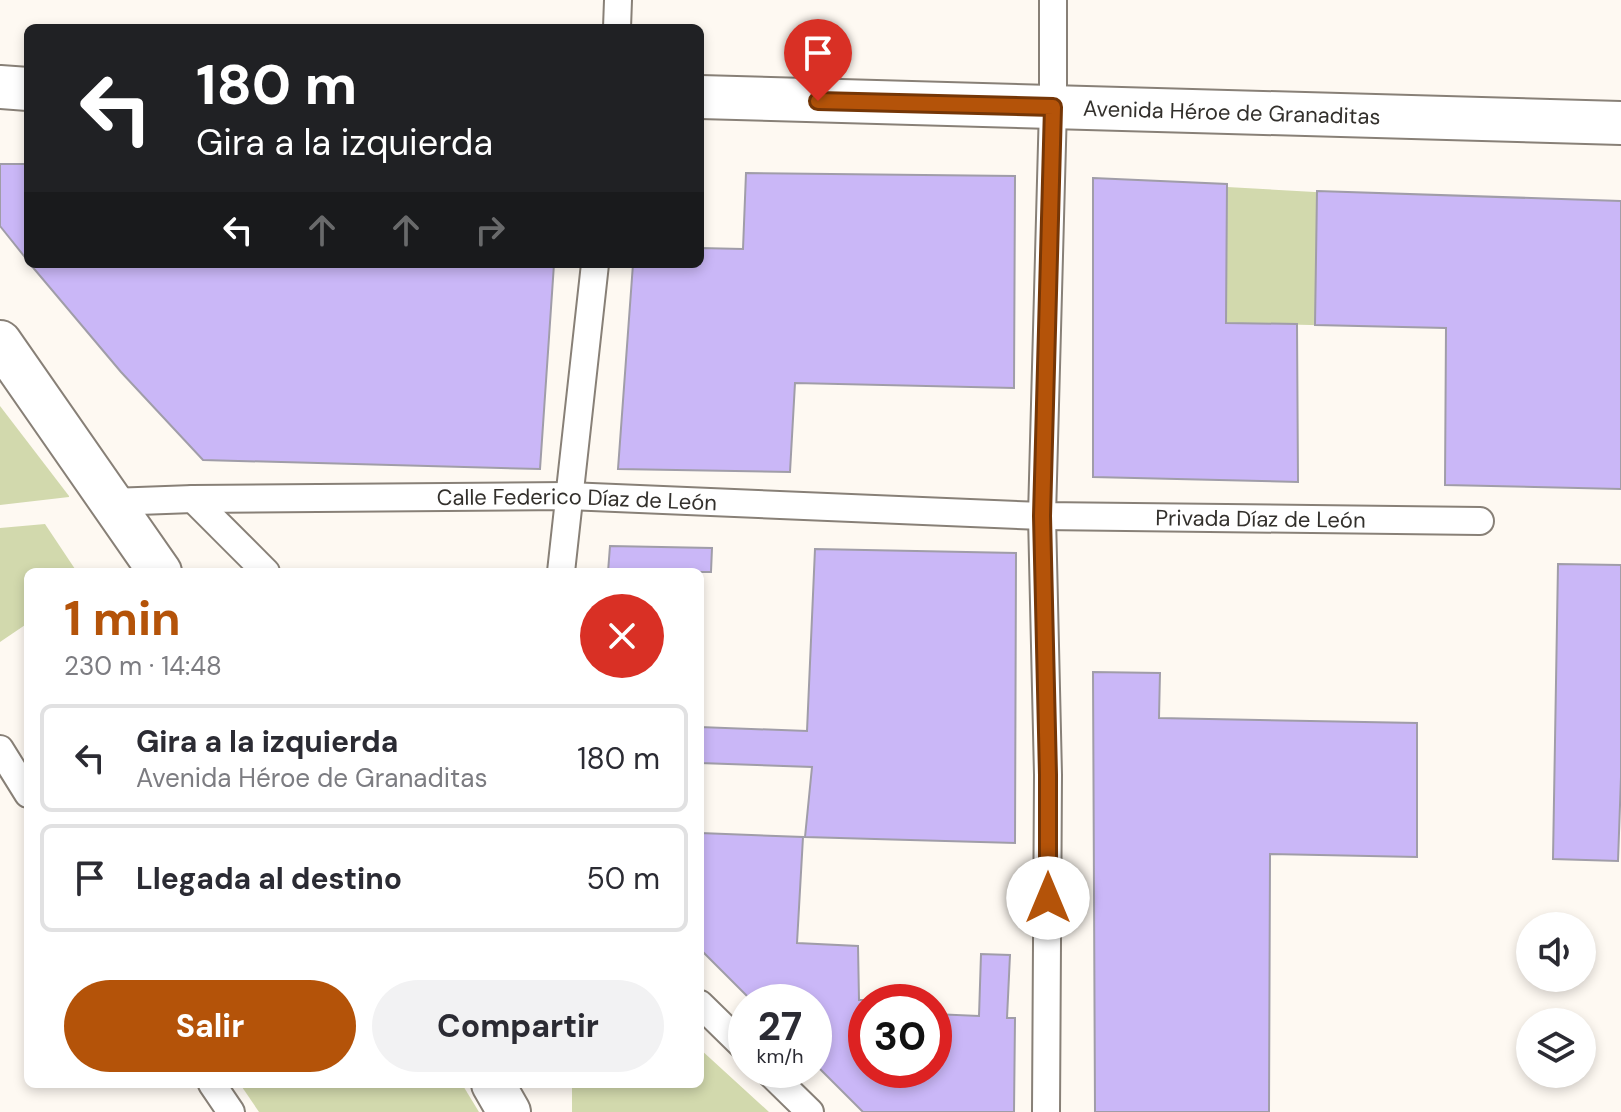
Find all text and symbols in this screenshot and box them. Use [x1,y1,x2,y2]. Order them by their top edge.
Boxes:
pin [784,19,852,101]
icon: arrive [796,31,840,75]
text: 180 m [196,48,357,121]
icon: left [64,56,168,160]
street label: Avenida Héroe de Granaditas [1083,94,1381,131]
text: Gira a la izquierda [196,119,493,166]
icon: left [216,208,260,252]
icon: ahead [300,208,344,252]
icon: ahead [384,208,428,252]
icon: right [468,208,512,252]
street label: Calle Federico Díaz de León [437,482,718,517]
street label: Privada Díaz de León [1155,503,1366,535]
text: 1 min [64,587,181,650]
button: close [580,594,664,678]
text: 230 m · 14:48 [64,649,222,683]
text: Gira a la izquierda [136,722,398,761]
icon: left [68,736,112,780]
text: 180 m [577,739,660,778]
text: Avenida Héroe de Granaditas [136,761,487,795]
icon: arrive [68,856,112,900]
position arrow [1006,856,1090,940]
text: Llegada al destino [136,859,402,898]
text: 50 m [586,859,660,898]
map controls [1516,912,1596,1088]
button: sound [1516,912,1596,992]
button: Salir [64,980,356,1072]
button: Compartir [372,980,664,1072]
speed limit sign: 30 [848,984,952,1088]
text: 27 [758,1000,802,1052]
button: layers [1516,1008,1596,1088]
text: km/h [756,1043,804,1069]

